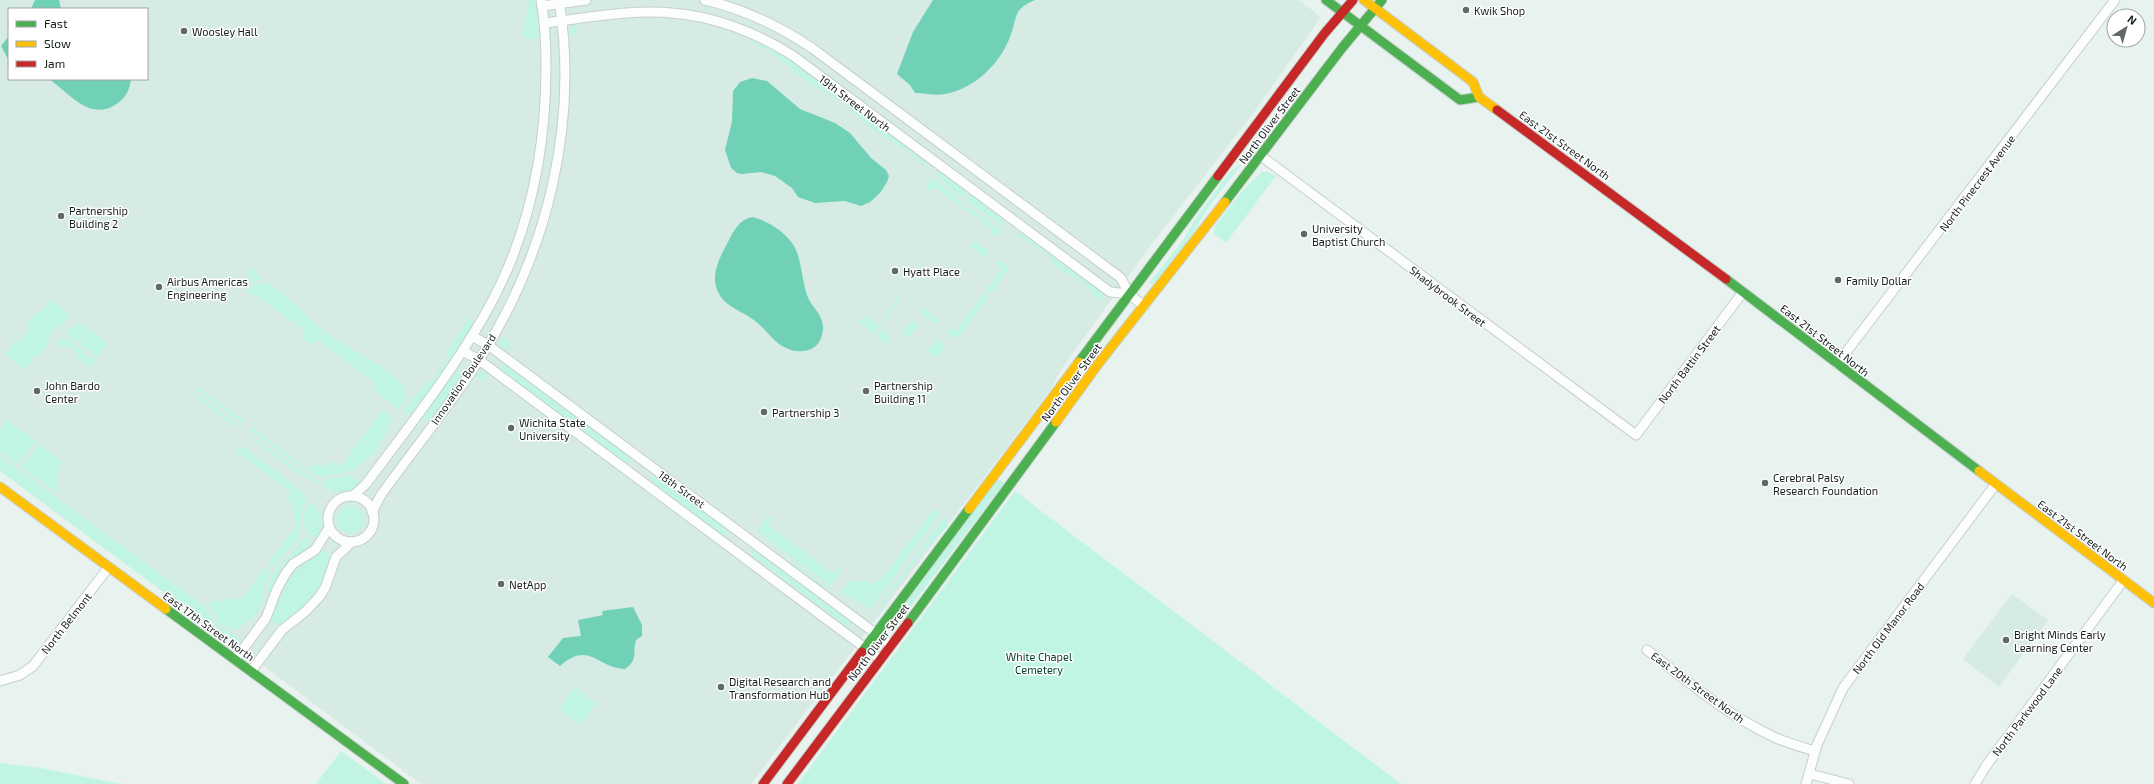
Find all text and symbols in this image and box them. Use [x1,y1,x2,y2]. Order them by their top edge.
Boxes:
place label: Kwik Shop [1474,4,1525,17]
marker: Kwik Shop [1461,5,1471,15]
legend [8,8,148,80]
north arrow [2106,8,2146,48]
text: N [2125,12,2139,27]
text: Fast [44,16,68,30]
place label: Woosley Hall [192,25,258,38]
marker: Woosley Hall [179,26,189,36]
text: Slow [44,36,71,50]
text: Jam [44,56,65,70]
street label: 19th Street North [817,72,893,134]
street label: North Oliver Street [1236,84,1302,166]
street label: East 21st Street North [1517,108,1613,182]
street label: North Pinecrest Avenue [1936,132,2018,234]
place label: Partnership Building 2 [69,204,128,230]
marker: Partnership Building 2 [56,211,66,221]
place label: University Baptist Church [1312,222,1385,248]
marker: University Baptist Church [1299,229,1309,239]
street label: Shadybrook Street [1407,263,1489,329]
place label: Hyatt Place [903,265,960,278]
marker: Hyatt Place [890,266,900,276]
place label: Family Dollar [1846,274,1912,287]
place label: Airbus Americas Engineering [167,275,248,301]
marker: Family Dollar [1833,275,1843,285]
marker: Airbus Americas Engineering [154,282,164,292]
street label: East 21st Street North [1778,301,1872,379]
street label: North Battin Street [1655,322,1723,406]
street label: Innovation Boulevard [428,331,498,427]
street label: North Oliver Street [1038,340,1104,424]
place label: John Bardo Center [45,379,100,405]
place label: Partnership Building 11 [874,379,933,405]
marker: John Bardo Center [32,386,42,396]
marker: Partnership Building 11 [861,386,871,396]
place label: Partnership 3 [772,406,839,419]
marker: Partnership 3 [759,407,769,417]
place label: Wichita State University [519,416,586,442]
marker: Wichita State University [506,423,516,433]
street label: 18th Street [656,468,708,510]
place label: Cerebral Palsy Research Foundation [1773,471,1878,497]
marker: Cerebral Palsy Research Foundation [1760,478,1770,488]
street label: East 21st Street North [2035,497,2131,573]
place label: NetApp [509,578,546,591]
marker: NetApp [496,579,506,589]
street label: North Old Manor Road [1849,580,1927,676]
street label: East 17th Street North [161,589,257,663]
street label: North Belmont [38,590,94,656]
street label: North Oliver Street [845,601,911,683]
place label: Bright Minds Early Learning Center [2014,628,2106,654]
marker: Bright Minds Early Learning Center [2001,635,2011,645]
street label: East 20th Street North [1649,649,1747,725]
park label: White Chapel Cemetery [1006,650,1073,676]
street label: North Parkwood Lane [1989,664,2065,758]
place label: Digital Research and Transformation Hub [729,675,831,701]
marker: Digital Research and Transformation Hub [716,682,726,692]

